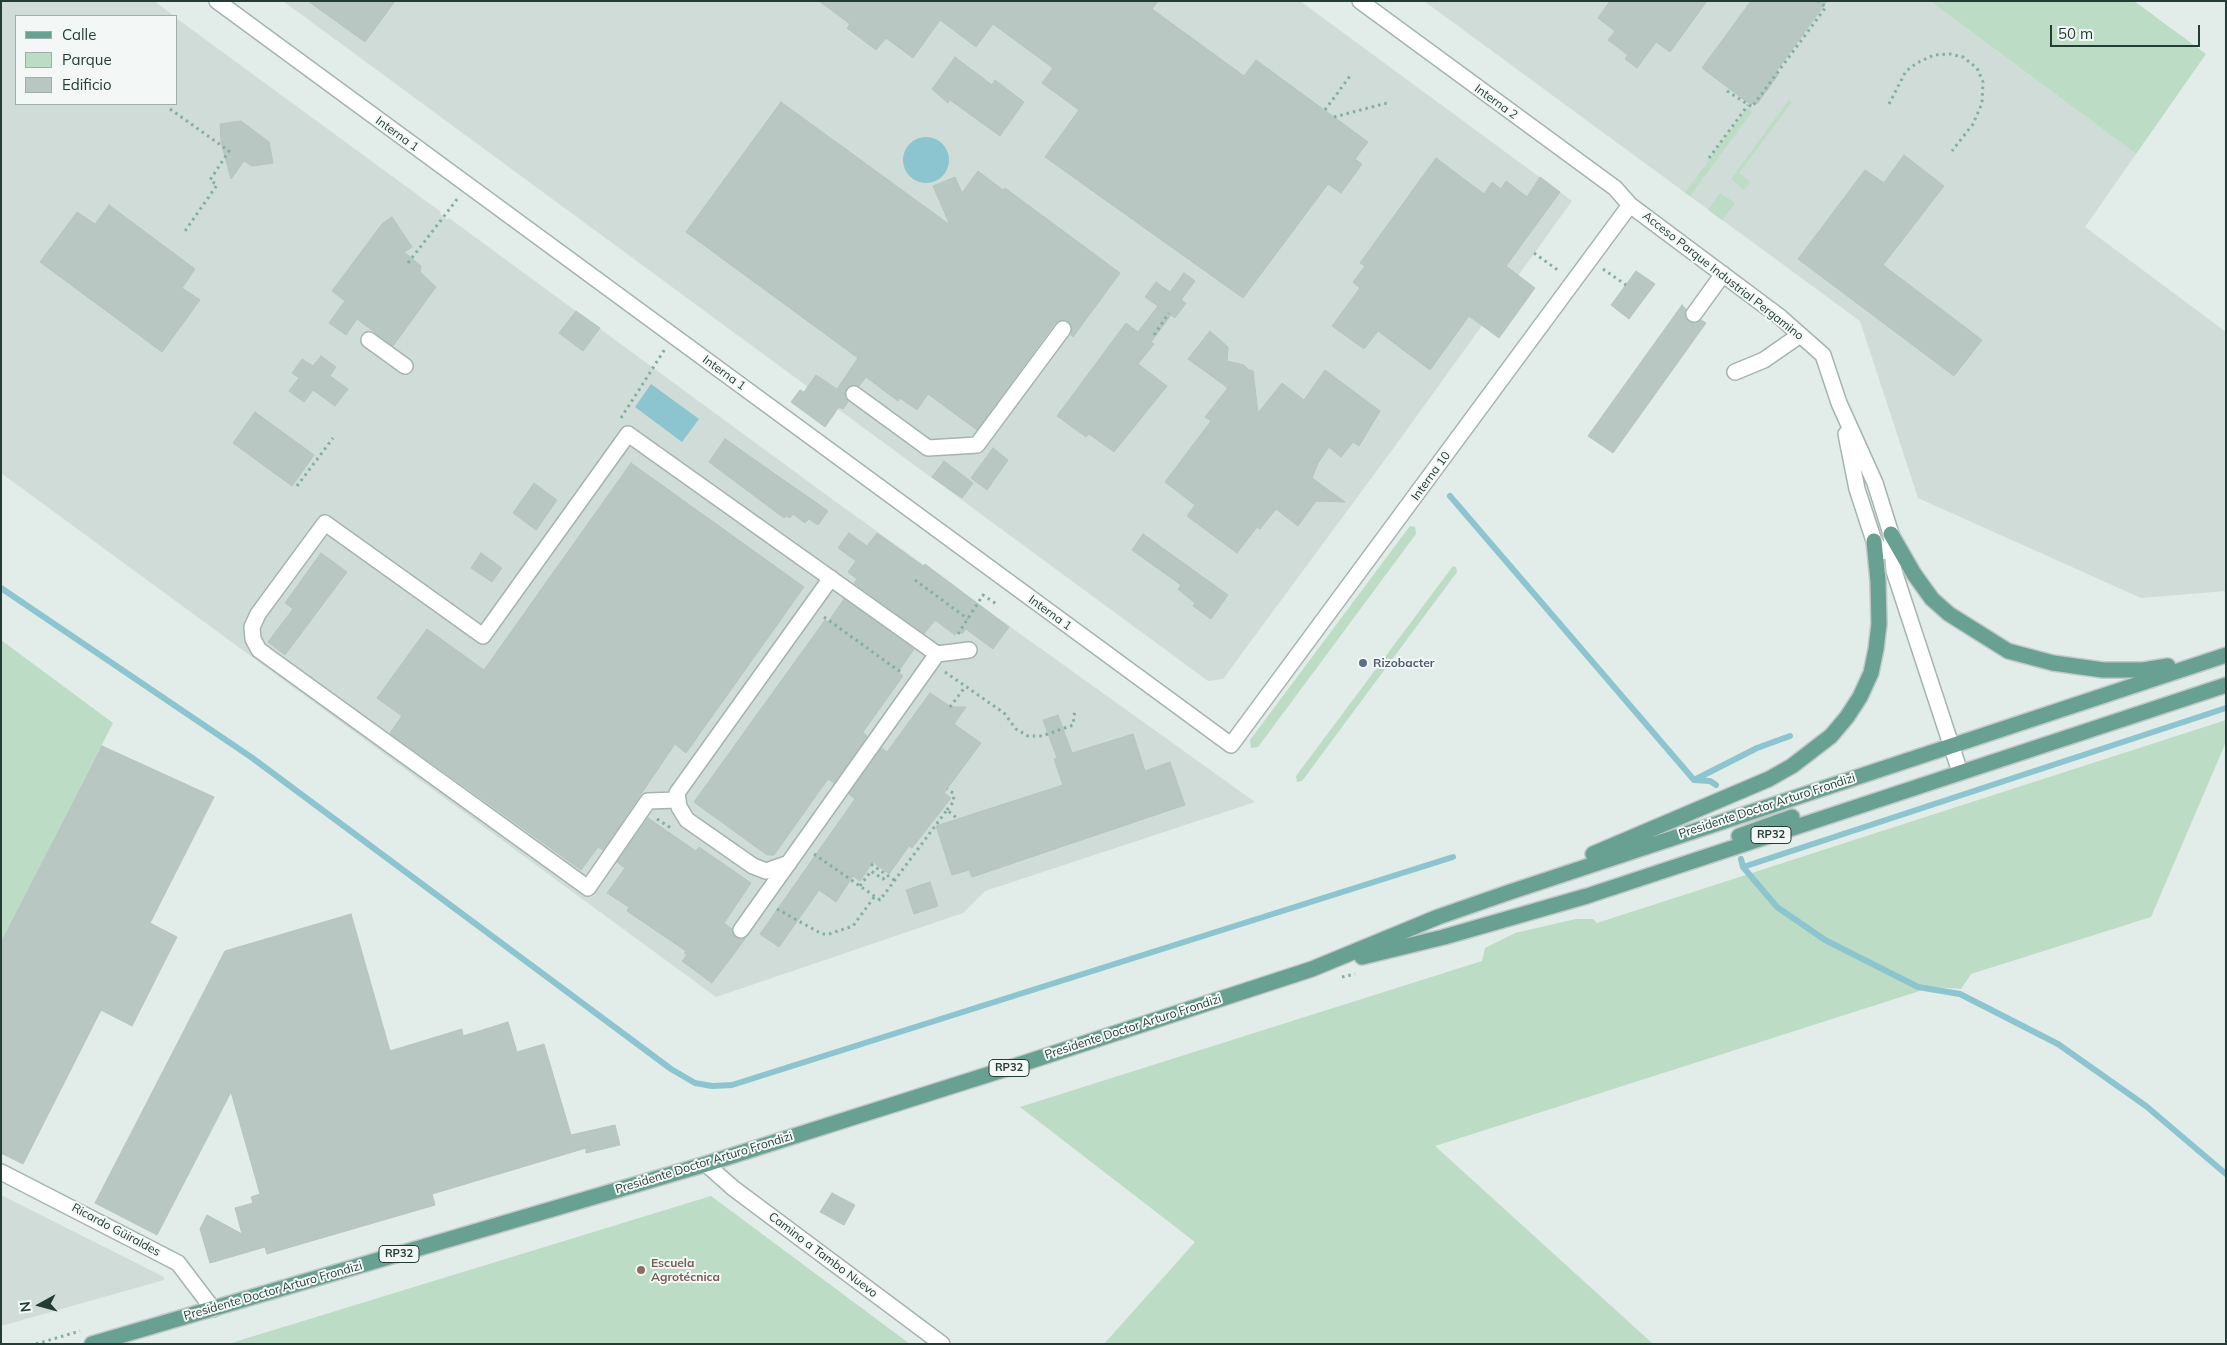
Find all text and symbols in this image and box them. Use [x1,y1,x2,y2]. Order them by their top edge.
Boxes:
legend [15,15,178,105]
scale bar [2052,15,2202,47]
text: 50 m [2058,24,2093,43]
text: Calle [62,25,96,44]
text: Parque [62,50,112,69]
text: Edificio [62,75,112,94]
street label: Interna 2 [1472,82,1520,122]
street label: Interna 1 [373,114,421,154]
street label: Acceso Parque Industrial Pergamino [1640,209,1806,343]
street label: Interna 1 [700,353,748,393]
street label: Interna 10 [1408,449,1454,503]
street label: Interna 1 [1026,593,1074,633]
place label: Rizobacter [1373,656,1435,670]
marker: Rizobacter [1357,657,1369,669]
street label: Presidente Doctor Arturo Frondizi [1677,771,1857,841]
road number: RP32 [1751,826,1791,844]
street label: Presidente Doctor Arturo Frondizi [1043,992,1223,1062]
road number: RP32 [989,1060,1029,1076]
street label: Presidente Doctor Arturo Frondizi [613,1129,795,1197]
street label: Ricardo Güiraldes [69,1201,163,1259]
street label: Camino a Tambo Nuevo [766,1209,880,1301]
road number: RP32 [379,1246,419,1262]
place label: Escuela Agrotécnica [651,1256,720,1284]
street label: Presidente Doctor Arturo Frondizi [182,1259,364,1323]
marker: Escuela Agrotécnica [635,1264,647,1276]
north arrow [15,1280,65,1330]
text: N [16,1300,35,1313]

